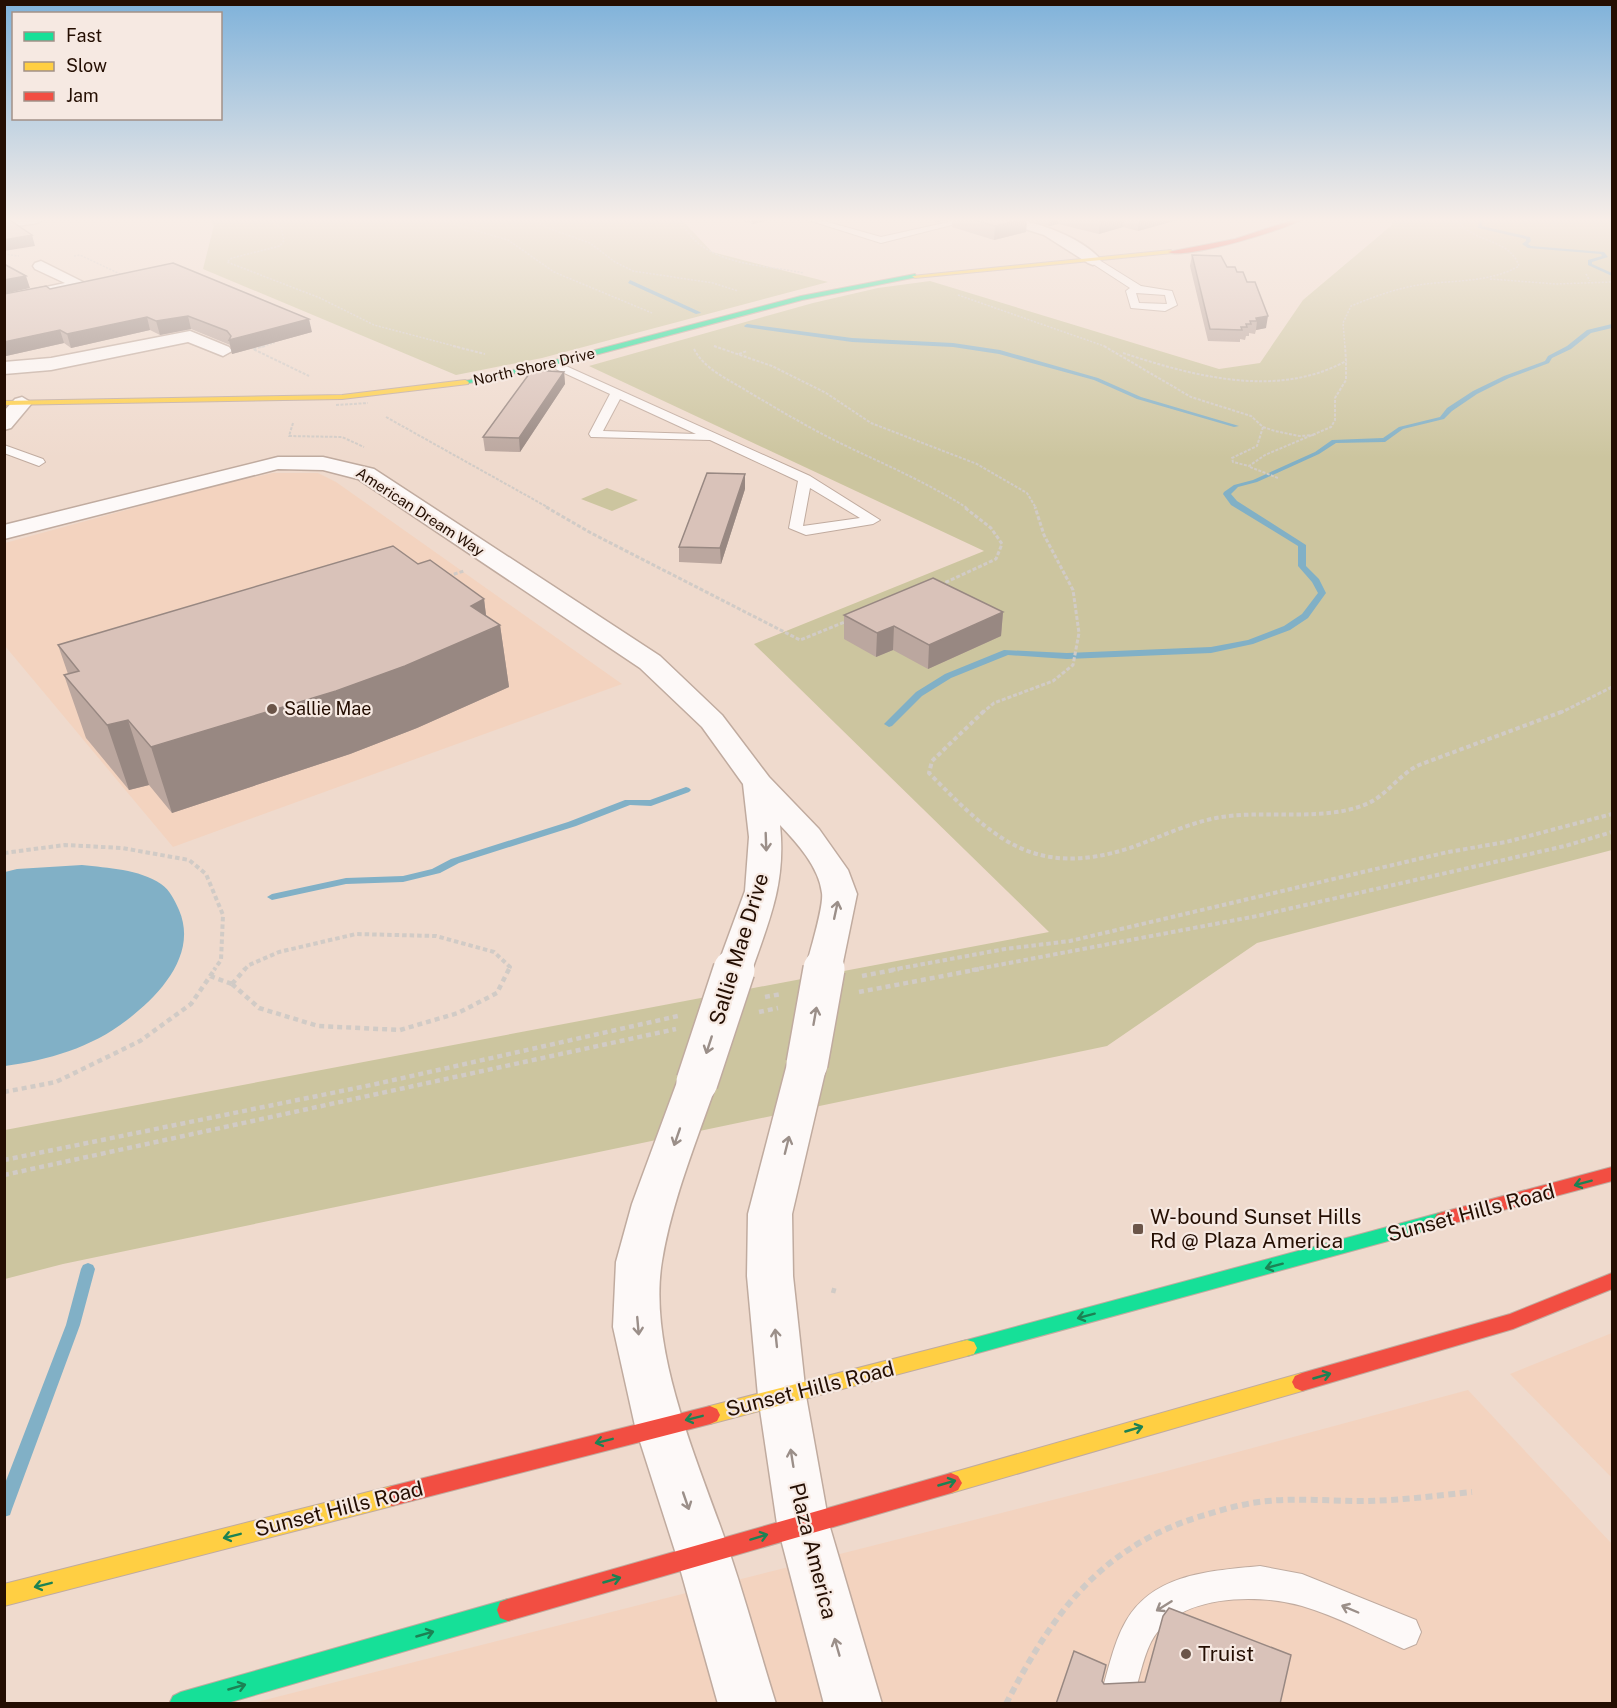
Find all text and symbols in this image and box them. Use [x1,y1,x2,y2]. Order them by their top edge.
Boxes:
legend [12,12,222,120]
text: Fast [66,25,102,46]
text: Slow [66,55,107,76]
text: Jam [66,85,99,106]
street label: North Shore Drive [471,344,596,389]
street label: American Dream Way [353,464,487,559]
place label: Sallie Mae [284,698,371,719]
marker: Sallie Mae [265,702,279,716]
one-way arrow [760,831,771,851]
street label: Sallie Mae Drive [704,870,773,1028]
one-way arrow [831,901,843,920]
one-way arrow [810,1006,821,1026]
one-way arrow [703,1036,714,1055]
one-way arrow [671,1127,682,1146]
one-way arrow [781,1136,793,1155]
one-way arrow [1574,1177,1593,1189]
street label: Sunset Hills Road [1384,1178,1557,1247]
place label: W-bound Sunset Hills Rd @ Plaza America [1150,1204,1361,1253]
marker: W-bound Sunset Hills Rd @ Plaza America [1131,1222,1145,1236]
one-way arrow [1265,1260,1284,1272]
one-way arrow [1076,1311,1095,1323]
one-way arrow [633,1316,644,1335]
one-way arrow [770,1329,781,1348]
street label: Sunset Hills Road [723,1356,897,1422]
one-way arrow [1312,1370,1331,1381]
one-way arrow [684,1412,703,1424]
one-way arrow [1124,1423,1143,1435]
one-way arrow [595,1435,614,1447]
one-way arrow [786,1448,797,1468]
street label: Sunset Hills Road [252,1476,426,1542]
one-way arrow [937,1477,956,1488]
street label: Plaza America [784,1480,842,1622]
one-way arrow [681,1491,692,1510]
one-way arrow [223,1531,242,1543]
one-way arrow [749,1531,768,1542]
one-way arrow [602,1574,621,1585]
one-way arrow [34,1579,53,1591]
one-way arrow [1156,1600,1173,1612]
one-way arrow [1341,1603,1359,1614]
one-way arrow [415,1628,434,1639]
one-way arrow [831,1638,842,1657]
place label: Truist [1198,1641,1254,1666]
marker: Truist [1179,1647,1193,1661]
one-way arrow [227,1681,246,1693]

